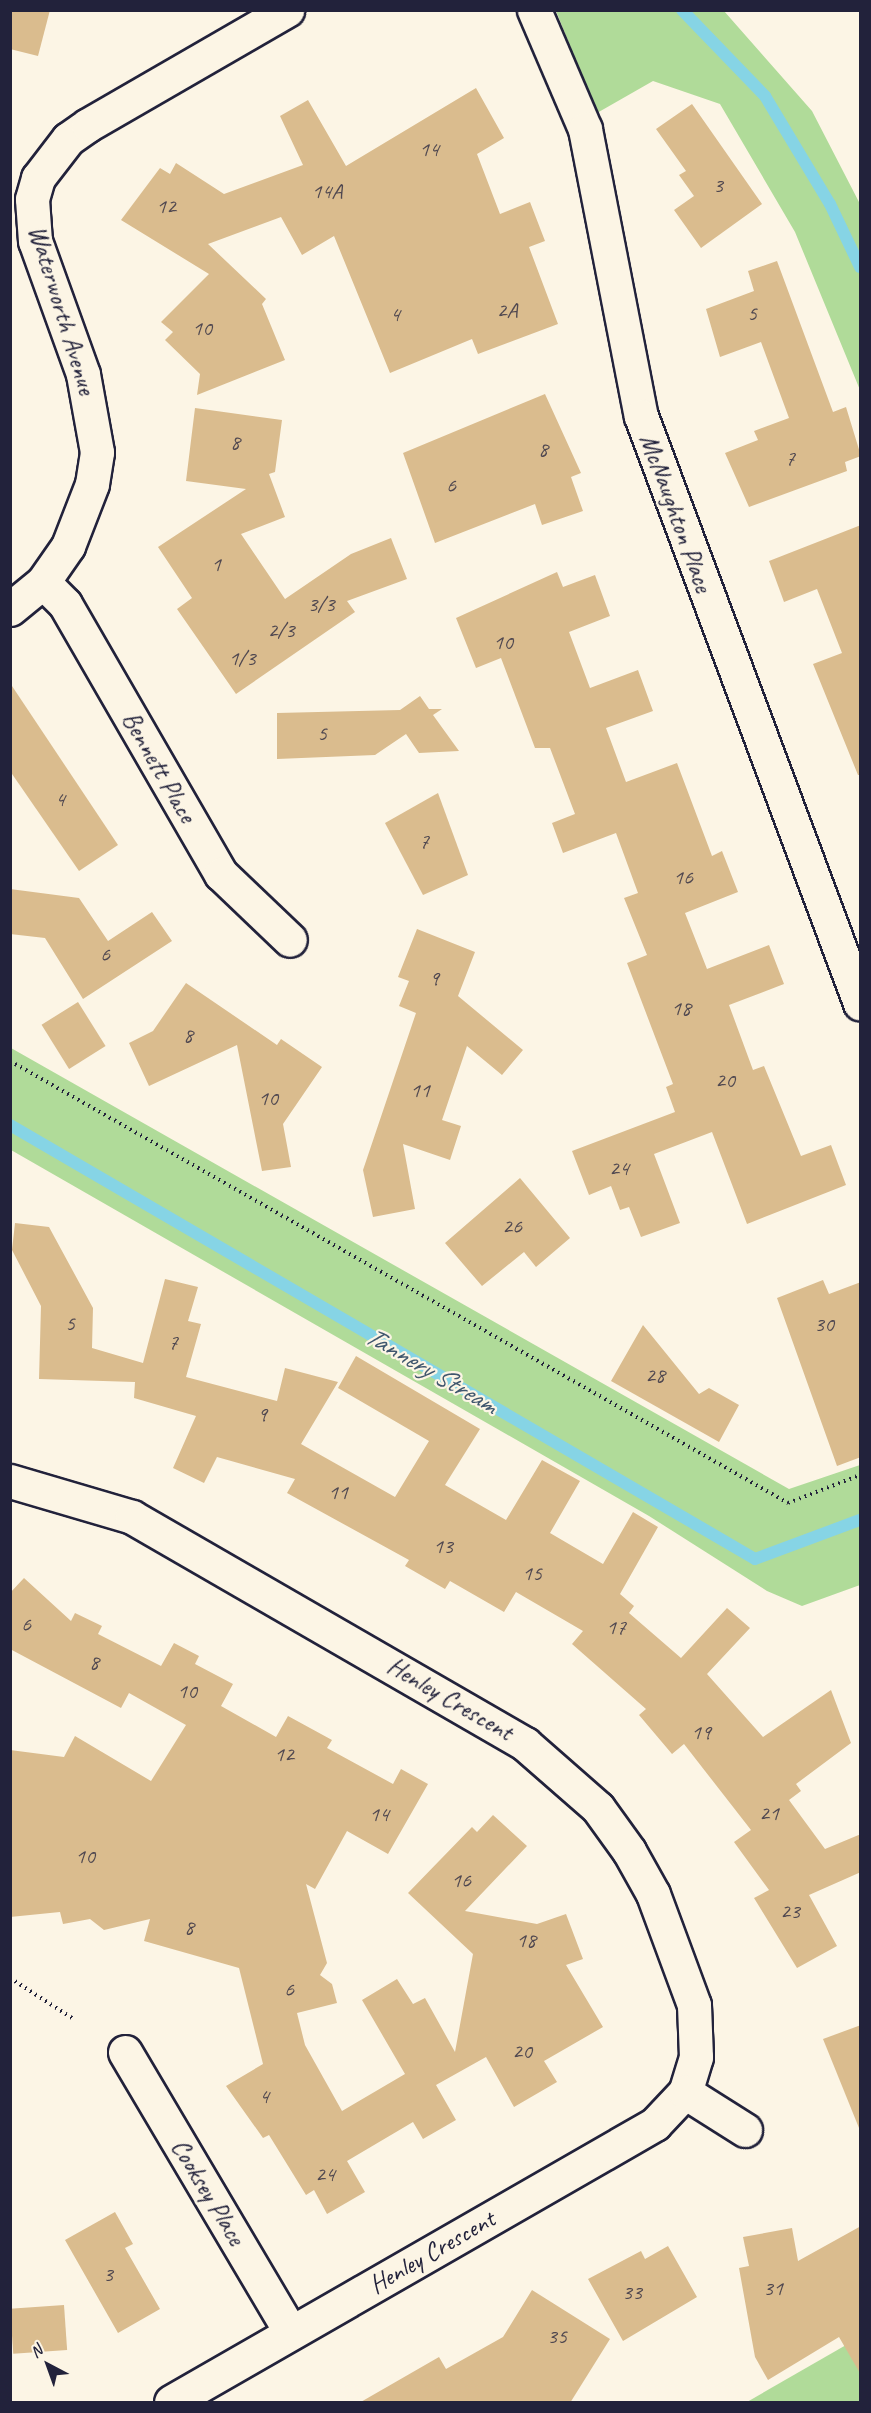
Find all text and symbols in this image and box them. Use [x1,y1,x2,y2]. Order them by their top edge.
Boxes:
house number: 14 [419,137,439,163]
house number: 3 [713,173,723,199]
house number: 14A [312,179,342,205]
house number: 12 [156,194,176,220]
street label: Waterworth Avenue [22,222,102,398]
house number: 2A [497,298,517,324]
house number: 5 [747,301,757,327]
house number: 4 [390,302,400,328]
house number: 10 [192,316,212,342]
house number: 8 [230,430,240,456]
street label: McNaughton Place [633,430,719,596]
house number: 8 [538,437,548,463]
house number: 7 [785,446,795,472]
house number: 6 [446,473,456,499]
house number: 1 [211,552,221,578]
house number: 3/3 [307,592,335,618]
house number: 2/3 [267,618,295,644]
house number: 10 [493,630,513,656]
house number: 1/3 [228,646,256,672]
street label: Bennett Place [115,706,203,828]
house number: 5 [317,721,327,747]
house number: 4 [55,787,65,813]
house number: 7 [419,829,429,855]
house number: 16 [673,865,693,891]
house number: 6 [100,942,110,968]
house number: 9 [429,966,439,992]
house number: 18 [671,996,691,1022]
house number: 8 [183,1023,193,1049]
house number: 20 [715,1068,735,1094]
house number: 11 [410,1078,430,1104]
house number: 10 [258,1086,278,1112]
house number: 24 [609,1156,629,1182]
house number: 26 [502,1214,522,1240]
house number: 5 [65,1311,75,1337]
house number: 30 [814,1312,834,1338]
water label: Tannery Stream [359,1319,503,1421]
house number: 7 [168,1330,178,1356]
house number: 28 [645,1363,665,1389]
house number: 9 [257,1402,267,1428]
house number: 11 [328,1480,348,1506]
house number: 13 [433,1534,453,1560]
house number: 15 [522,1561,542,1587]
house number: 6 [21,1612,31,1638]
house number: 17 [606,1615,626,1641]
house number: 8 [89,1650,99,1676]
street label: Henley Crescent [381,1650,519,1748]
house number: 10 [177,1679,197,1705]
house number: 19 [691,1720,711,1746]
house number: 12 [274,1742,294,1768]
house number: 21 [759,1801,779,1827]
house number: 14 [369,1802,389,1828]
house number: 10 [75,1844,95,1870]
house number: 16 [451,1868,471,1894]
house number: 23 [780,1899,800,1925]
house number: 8 [184,1915,194,1941]
house number: 18 [516,1928,536,1954]
house number: 6 [284,1977,294,2003]
house number: 20 [512,2039,532,2065]
house number: 4 [259,2084,269,2110]
street label: Cooksey Place [164,2133,252,2251]
house number: 24 [315,2162,335,2188]
street label: Henley Crescent [363,2203,501,2301]
house number: 3 [103,2262,113,2288]
house number: 31 [763,2276,783,2302]
house number: 33 [622,2280,642,2306]
house number: 35 [547,2324,567,2350]
north arrow [18,2335,78,2395]
text: N [26,2341,46,2362]

